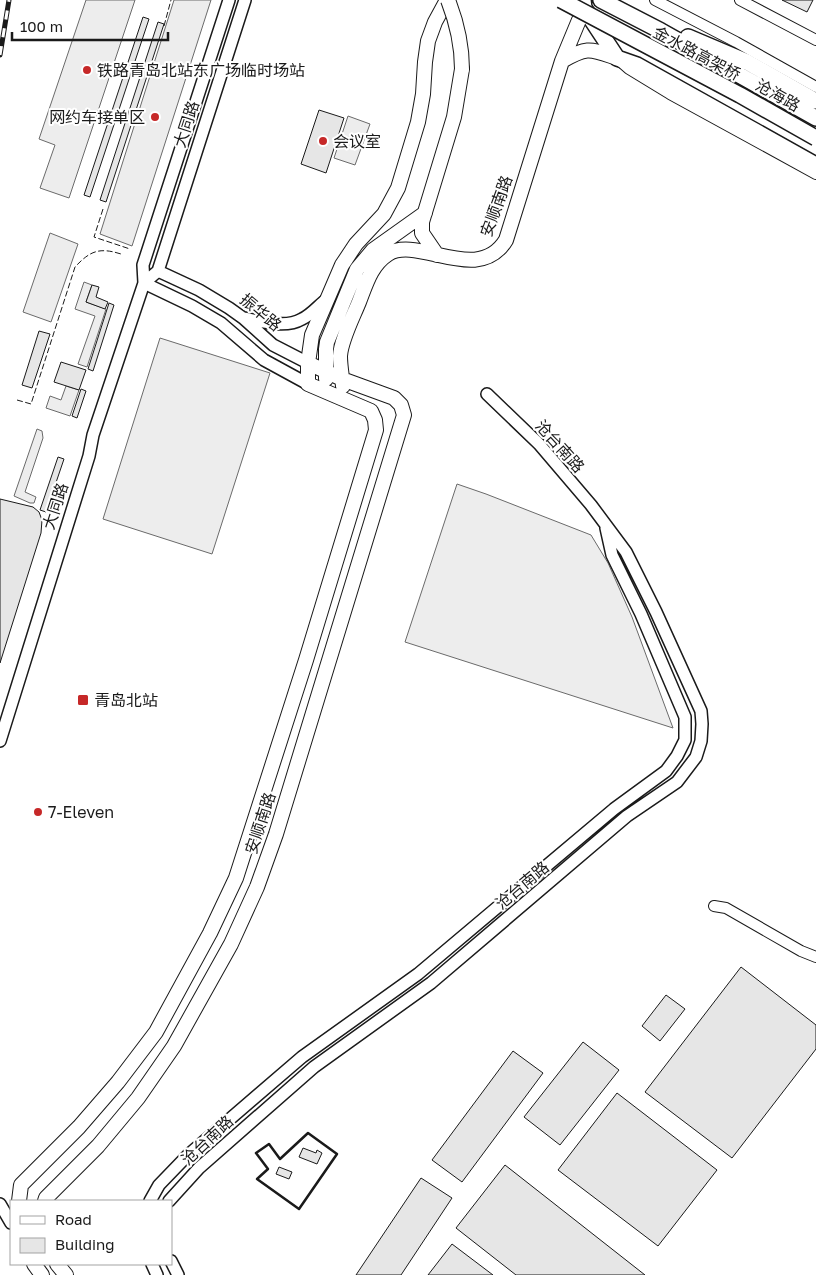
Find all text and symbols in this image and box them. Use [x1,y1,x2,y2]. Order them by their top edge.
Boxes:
scale bar [12,10,169,42]
text: 100 m [20,17,63,35]
street label: 金水路高架桥 [650,22,744,84]
place label: 铁路青岛北站东广场临时场站 [97,60,305,80]
marker: 铁路青岛北站东广场临时场站 [81,64,93,76]
street label: 沧海路 [752,75,804,115]
street label: 大同路 [169,98,203,150]
place label: 网约车接单区 [49,107,145,127]
marker: 网约车接单区 [149,111,161,123]
place label: 会议室 [333,131,381,151]
marker: 会议室 [317,135,329,147]
street label: 安顺南路 [476,173,516,239]
street label: 振华路 [236,289,286,335]
street label: 沧台南路 [531,416,589,476]
street label: 大同路 [38,480,72,532]
place label: 青岛北站 [94,690,158,710]
marker: 青岛北站 [76,693,90,707]
street label: 安顺南路 [241,789,279,857]
place label: 7-Eleven [48,802,114,822]
marker: 7-Eleven [32,806,44,818]
street label: 沧台南路 [491,857,553,913]
street label: 沧台南路 [177,1111,237,1169]
legend [10,1200,172,1265]
text: Road [55,1210,92,1228]
text: Building [55,1235,115,1253]

